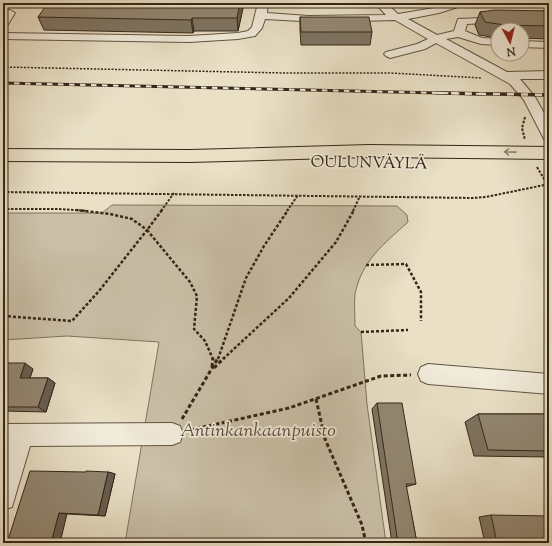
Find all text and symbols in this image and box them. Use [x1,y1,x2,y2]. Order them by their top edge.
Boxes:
north arrow [490,22,530,62]
text: N [506,42,517,59]
one-way arrow [504,149,517,156]
street label: OULUNVÄYLÄ [310,151,428,177]
park label: Antinkankaanpuisto [180,418,336,445]

